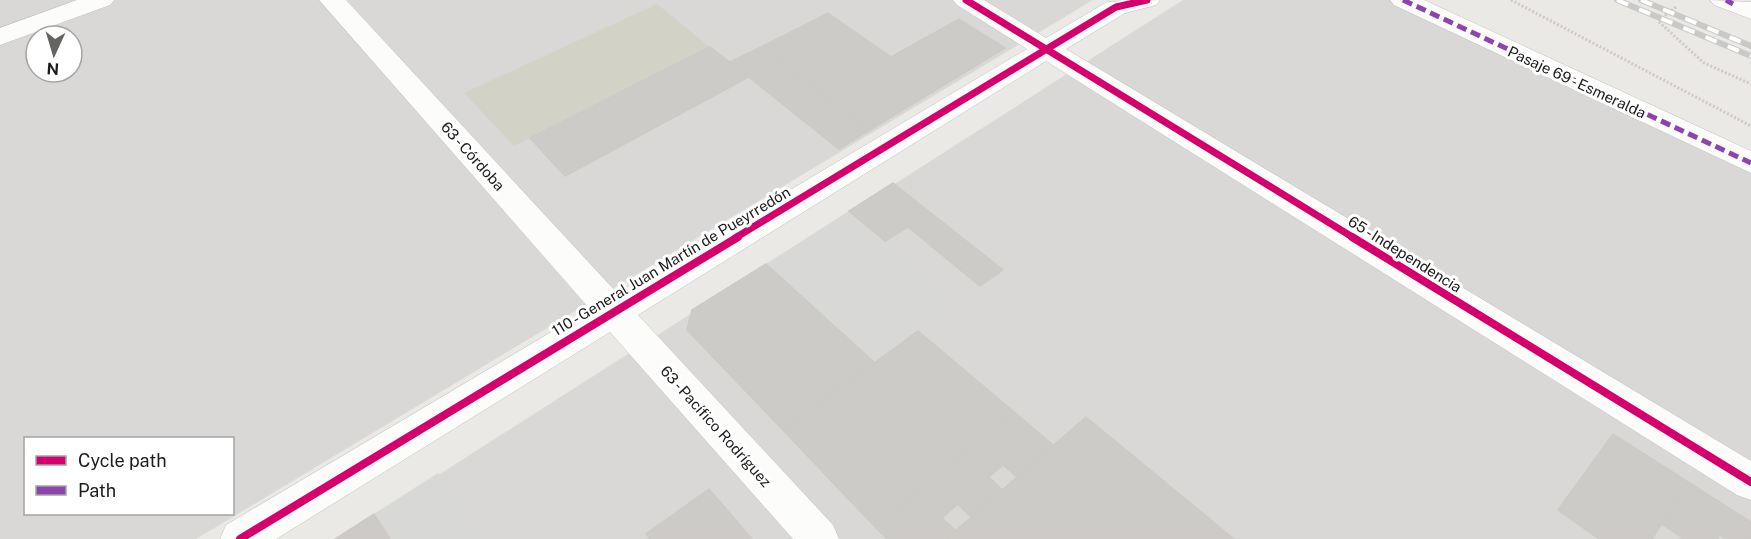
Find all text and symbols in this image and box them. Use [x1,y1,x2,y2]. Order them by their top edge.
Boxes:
north arrow [24,24,84,84]
street label: Pasaje 69 - Esmeralda [1505,43,1649,121]
text: N [46,59,60,78]
street label: 63 - Córdoba [438,118,508,194]
street label: 110 - General Juan Martín de Pueyrredón [549,183,793,339]
street label: 65 - Independencia [1345,212,1465,296]
street label: 63 - Pacífico Rodríguez [657,362,775,490]
legend [24,437,234,515]
text: Cycle path [78,450,167,471]
text: Path [78,480,116,501]

